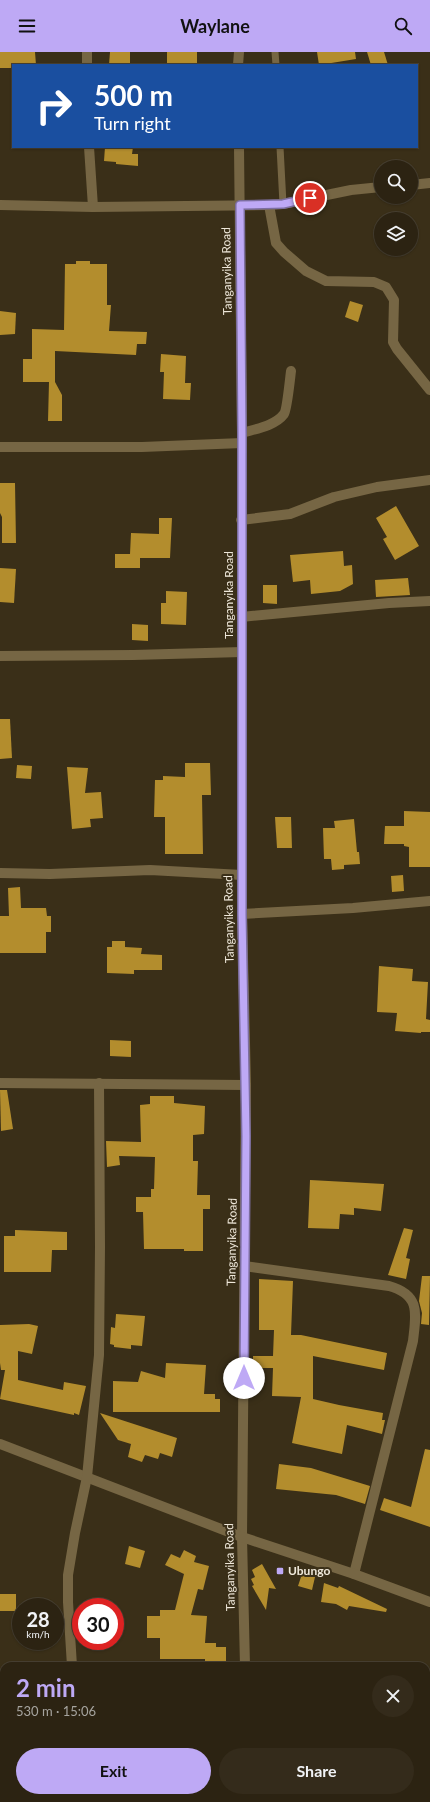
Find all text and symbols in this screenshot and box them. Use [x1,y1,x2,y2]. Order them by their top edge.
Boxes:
icon: menu [16,15,38,37]
text: Waylane [180,15,250,37]
icon: search [392,15,414,37]
text: 500 m [94,78,173,112]
icon: right [28,80,80,132]
text: Turn right [94,112,171,134]
map controls [374,160,418,256]
button: search [374,160,418,204]
pin [293,181,327,215]
icon: arrive [299,187,321,209]
button: layers [374,212,418,256]
street label: Tanganyika Road [218,227,235,315]
street label: Tanganyika Road [221,551,236,639]
street label: Tanganyika Road [220,875,237,963]
street label: Tanganyika Road [223,1198,240,1286]
position arrow [223,1357,265,1399]
street label: Tanganyika Road [221,1523,238,1611]
place label: Ubungo [288,1563,330,1578]
marker: Ubungo [275,1566,285,1576]
speed limit sign: 30 [72,1598,124,1650]
text: 28 [26,1607,50,1631]
text: km/h [26,1628,50,1640]
text: 2 min [16,1673,76,1702]
button: close [372,1675,414,1717]
text: 530 m · 15:06 [16,1703,96,1719]
button: Exit [16,1748,211,1794]
button: Share [219,1748,414,1794]

